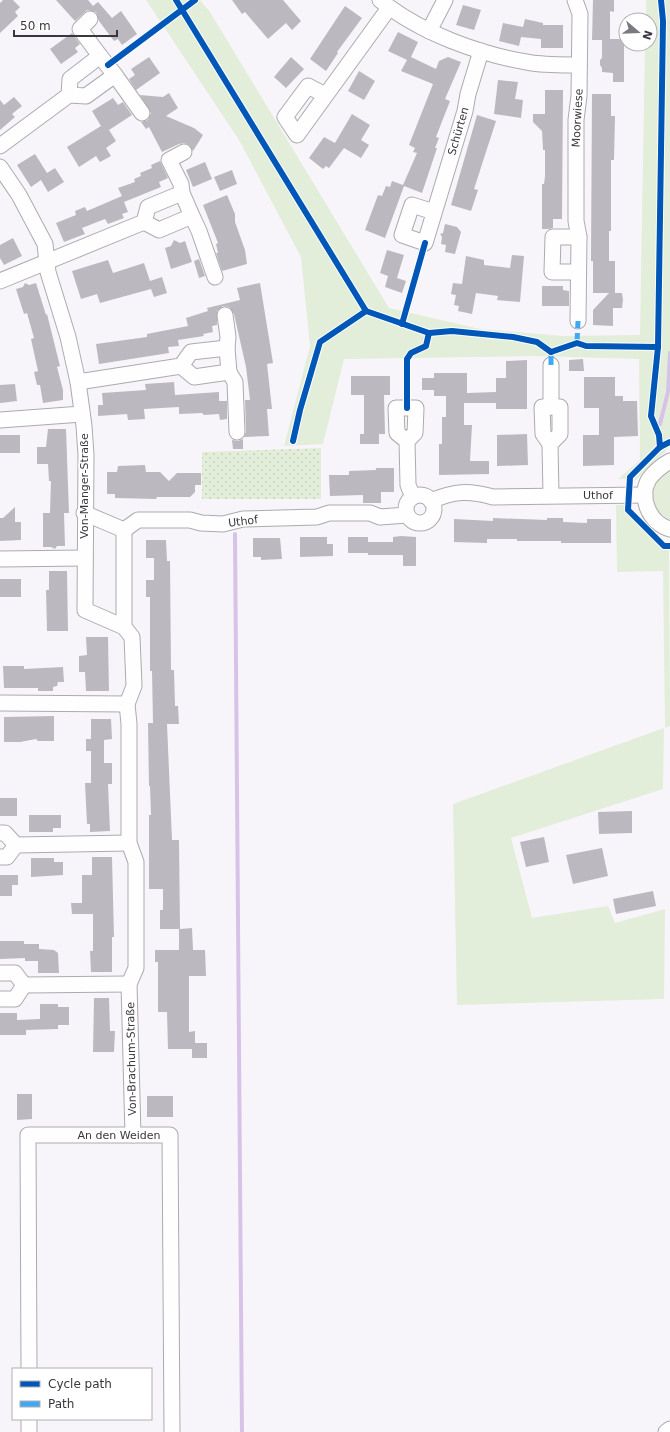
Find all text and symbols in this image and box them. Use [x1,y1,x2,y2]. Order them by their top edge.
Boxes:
scale bar [14,12,117,38]
north arrow [618,12,658,52]
text: 50 m [20,19,51,33]
text: N [639,29,655,42]
street label: Moorwiese [569,88,586,148]
street label: Schürten [445,106,472,157]
street label: Von-Manger-Straße [78,433,91,539]
street label: Uthof [583,489,614,502]
street label: Uthof [227,513,260,530]
street label: Von-Brachum-Straße [124,1002,139,1116]
street label: An den Weiden [78,1129,161,1142]
legend [12,1368,152,1420]
text: Cycle path [48,1377,112,1391]
text: Path [48,1397,74,1411]

